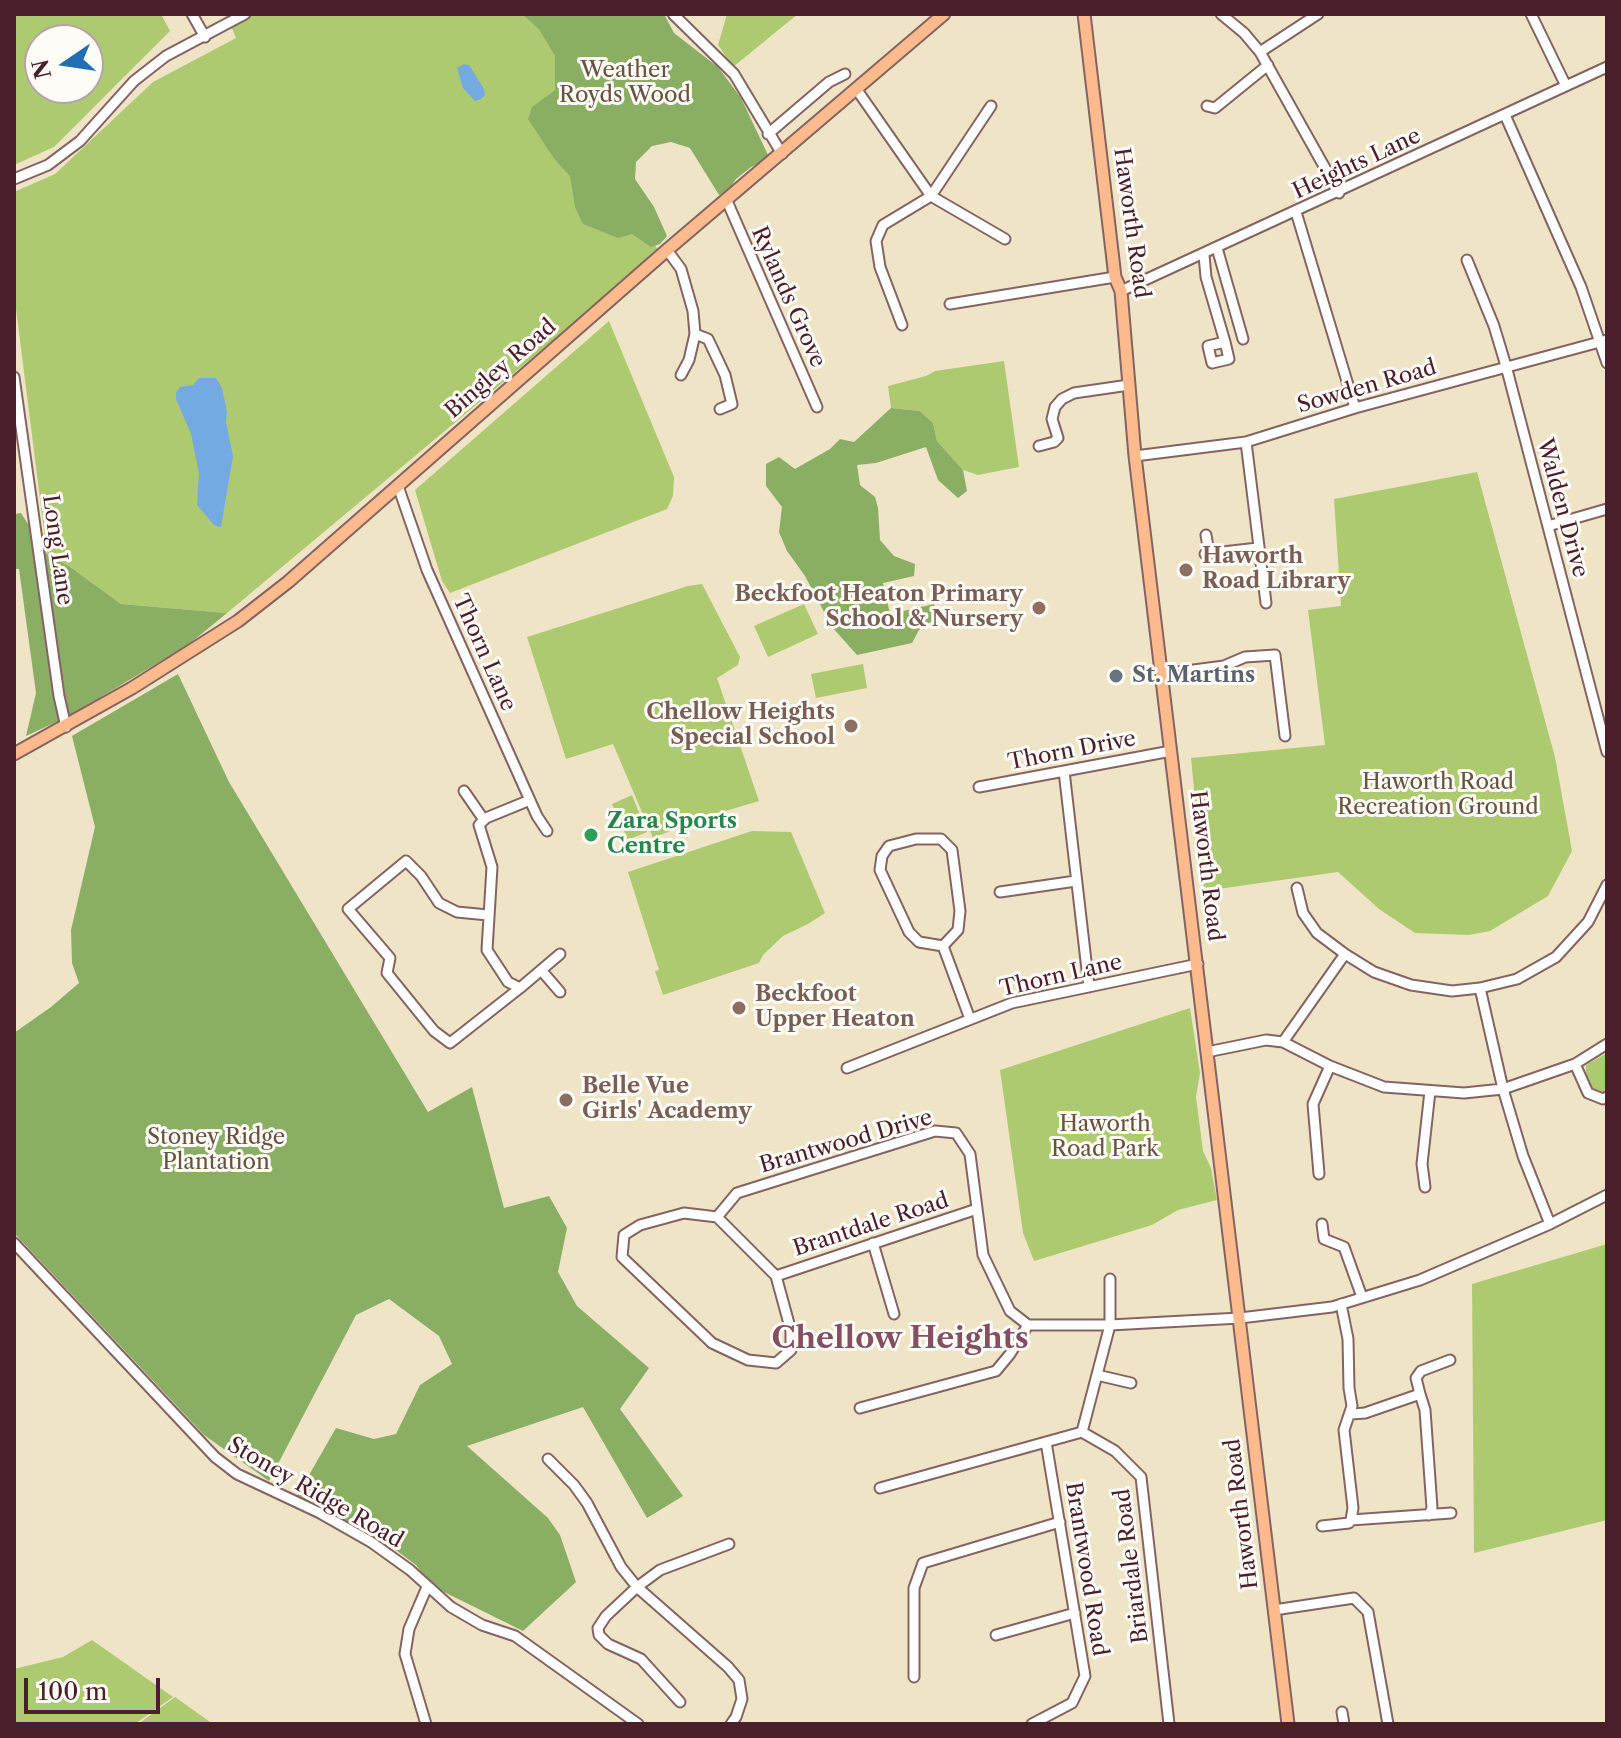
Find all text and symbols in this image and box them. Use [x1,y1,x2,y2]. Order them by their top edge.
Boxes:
north arrow [24,24,104,104]
text: N [27,57,57,81]
park label: Weather Royds Wood [559,58,691,110]
street label: Heights Lane [1289,123,1425,205]
street label: Haworth Road [1107,146,1155,300]
street label: Rylands Grove [745,222,831,372]
street label: Bingley Road [440,314,562,424]
street label: Sowden Road [1294,355,1440,419]
street label: Walden Drive [1531,436,1593,580]
street label: Long Lane [36,493,78,607]
place label: Haworth Road Library [1202,544,1351,596]
marker: Haworth Road Library [1177,561,1195,579]
place label: Beckfoot Heaton Primary School & Nursery [734,582,1023,634]
street label: Thorn Lane [447,591,521,715]
marker: Beckfoot Heaton Primary School & Nursery [1030,599,1048,617]
place label: St. Martins [1132,663,1255,689]
marker: St. Martins [1107,667,1125,685]
place label: Chellow Heights Special School [646,700,835,752]
marker: Chellow Heights Special School [842,717,860,735]
street label: Thorn Drive [1006,726,1138,776]
park label: Haworth Road Recreation Ground [1337,770,1539,822]
street label: Haworth Road [1184,789,1228,943]
place label: Zara Sports Centre [607,809,737,860]
marker: Zara Sports Centre [582,826,600,844]
street label: Thorn Lane [997,949,1125,1003]
place label: Beckfoot Upper Heaton [755,982,915,1034]
marker: Beckfoot Upper Heaton [730,999,748,1017]
place label: Belle Vue Girls' Academy [582,1074,752,1126]
marker: Belle Vue Girls' Academy [557,1091,575,1109]
street label: Brantwood Drive [756,1105,936,1179]
park label: Haworth Road Park [1051,1112,1159,1164]
park label: Stoney Ridge Plantation [147,1125,285,1176]
street label: Brantdale Road [790,1187,952,1263]
district label: Chellow Heights [771,1321,1029,1357]
street label: Stoney Ridge Road [222,1432,408,1554]
street label: Haworth Road [1220,1437,1264,1591]
street label: Brantwood Road [1059,1480,1113,1658]
street label: Briardale Road [1109,1487,1155,1645]
scale bar [28,1662,164,1712]
text: 100 m [38,1677,107,1706]

